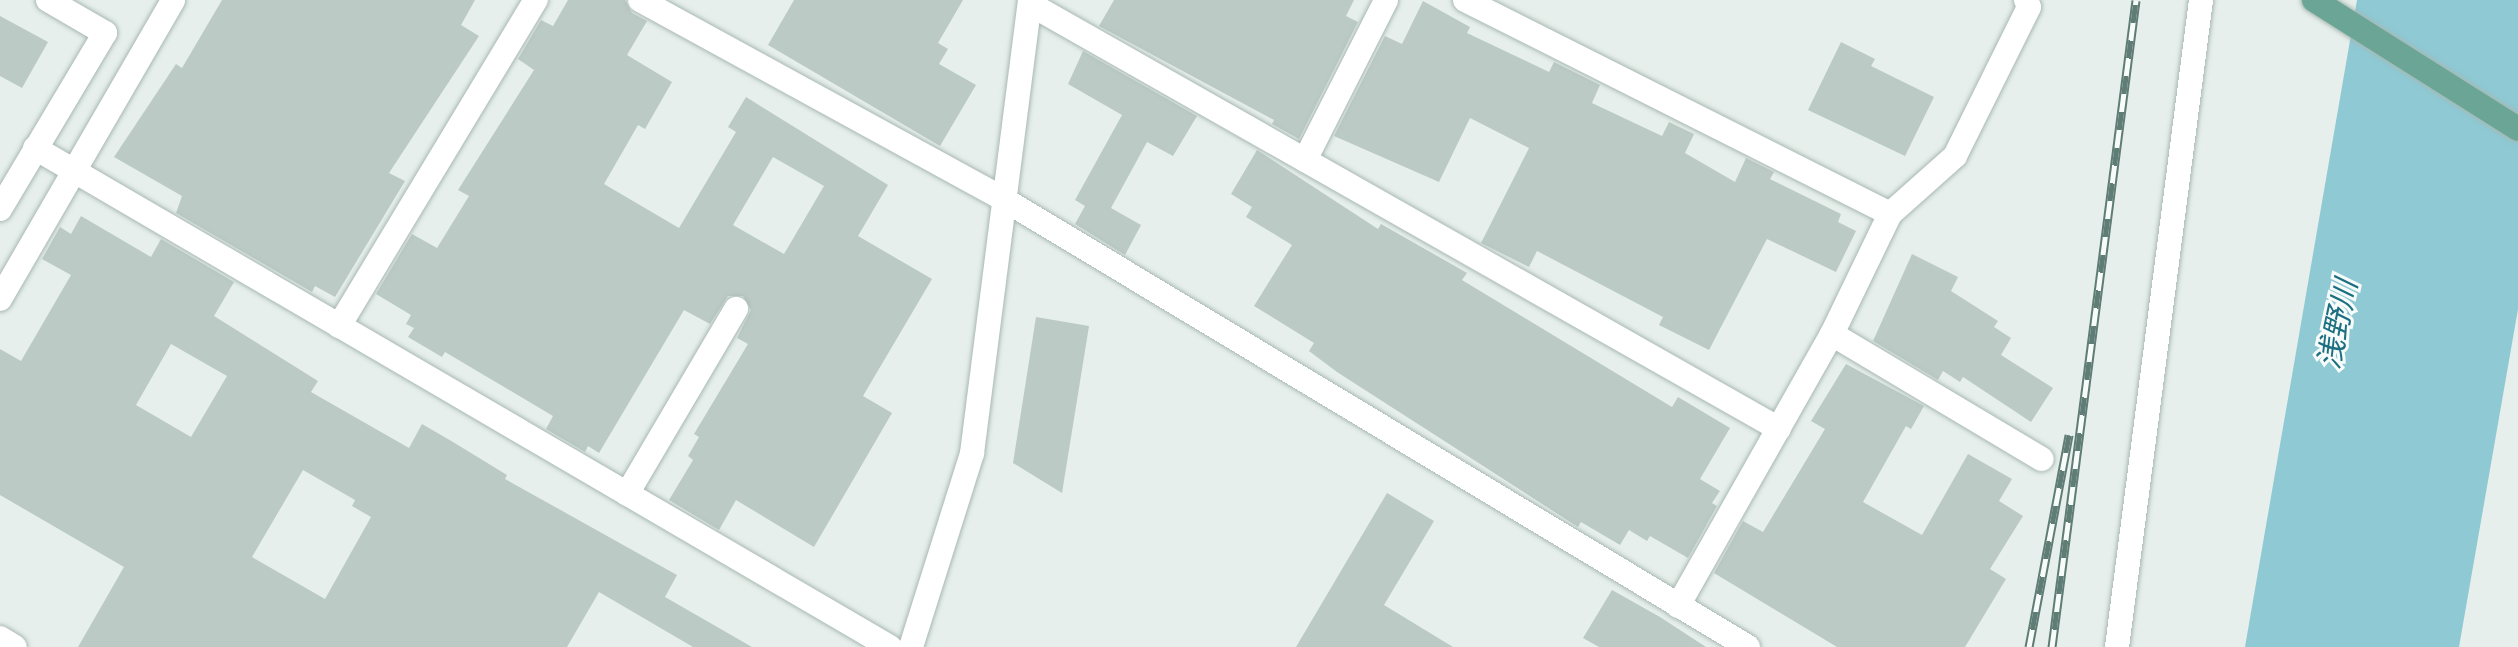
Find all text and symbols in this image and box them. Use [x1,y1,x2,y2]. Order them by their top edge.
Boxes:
water label: 浅野川 [2310,276,2364,372]

